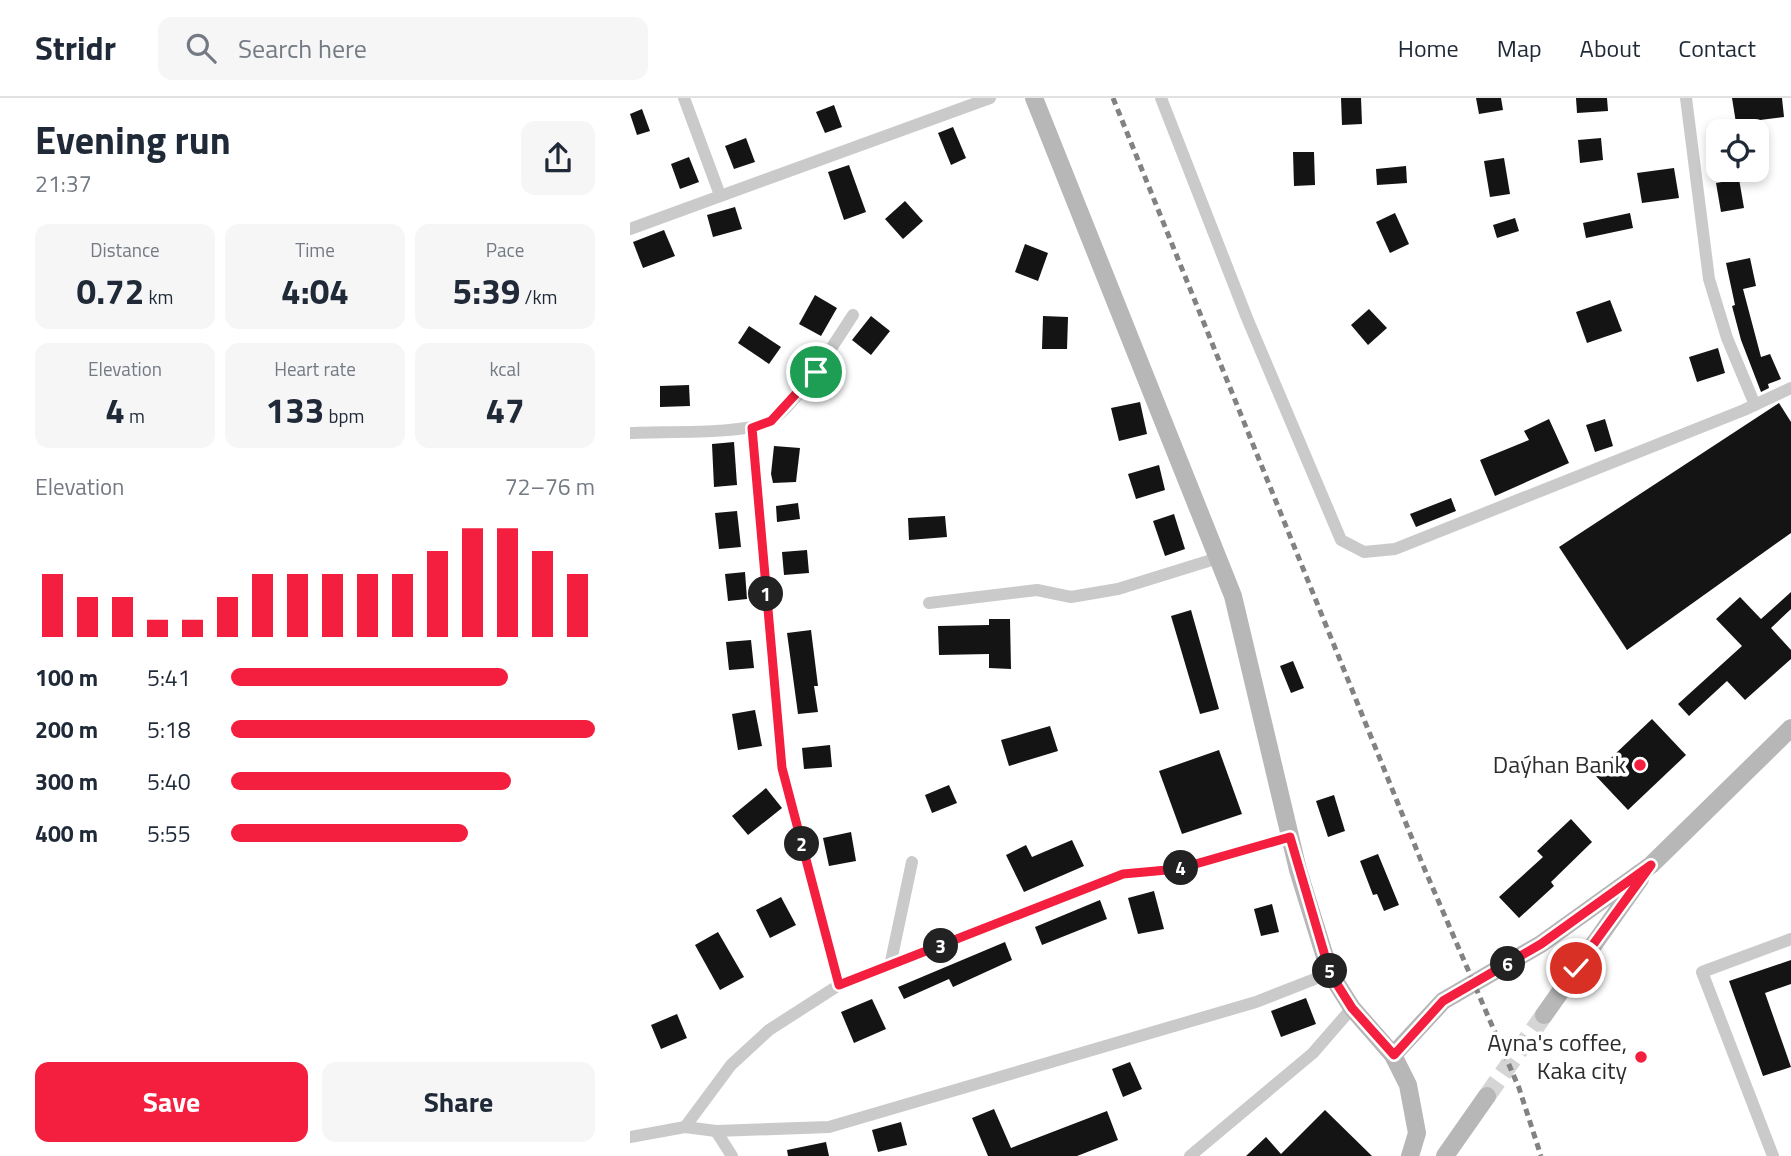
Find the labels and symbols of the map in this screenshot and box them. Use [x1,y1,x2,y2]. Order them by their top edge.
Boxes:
pin [786,342,846,402]
pin: 1 [748,576,784,612]
place label: Daýhan Bank [1493,746,1627,782]
marker: Daýhan Bank [1632,757,1648,773]
pin: 2 [784,826,820,862]
pin: 4 [1164,850,1198,886]
pin: 3 [924,928,958,964]
pin [1546,938,1606,998]
pin: 6 [1490,946,1526,982]
pin: 5 [1312,954,1348,988]
place label: Ayna's coffee, Kaka city [1487,1024,1627,1088]
marker: Ayna's coffee, Kaka city [1633,1049,1649,1065]

